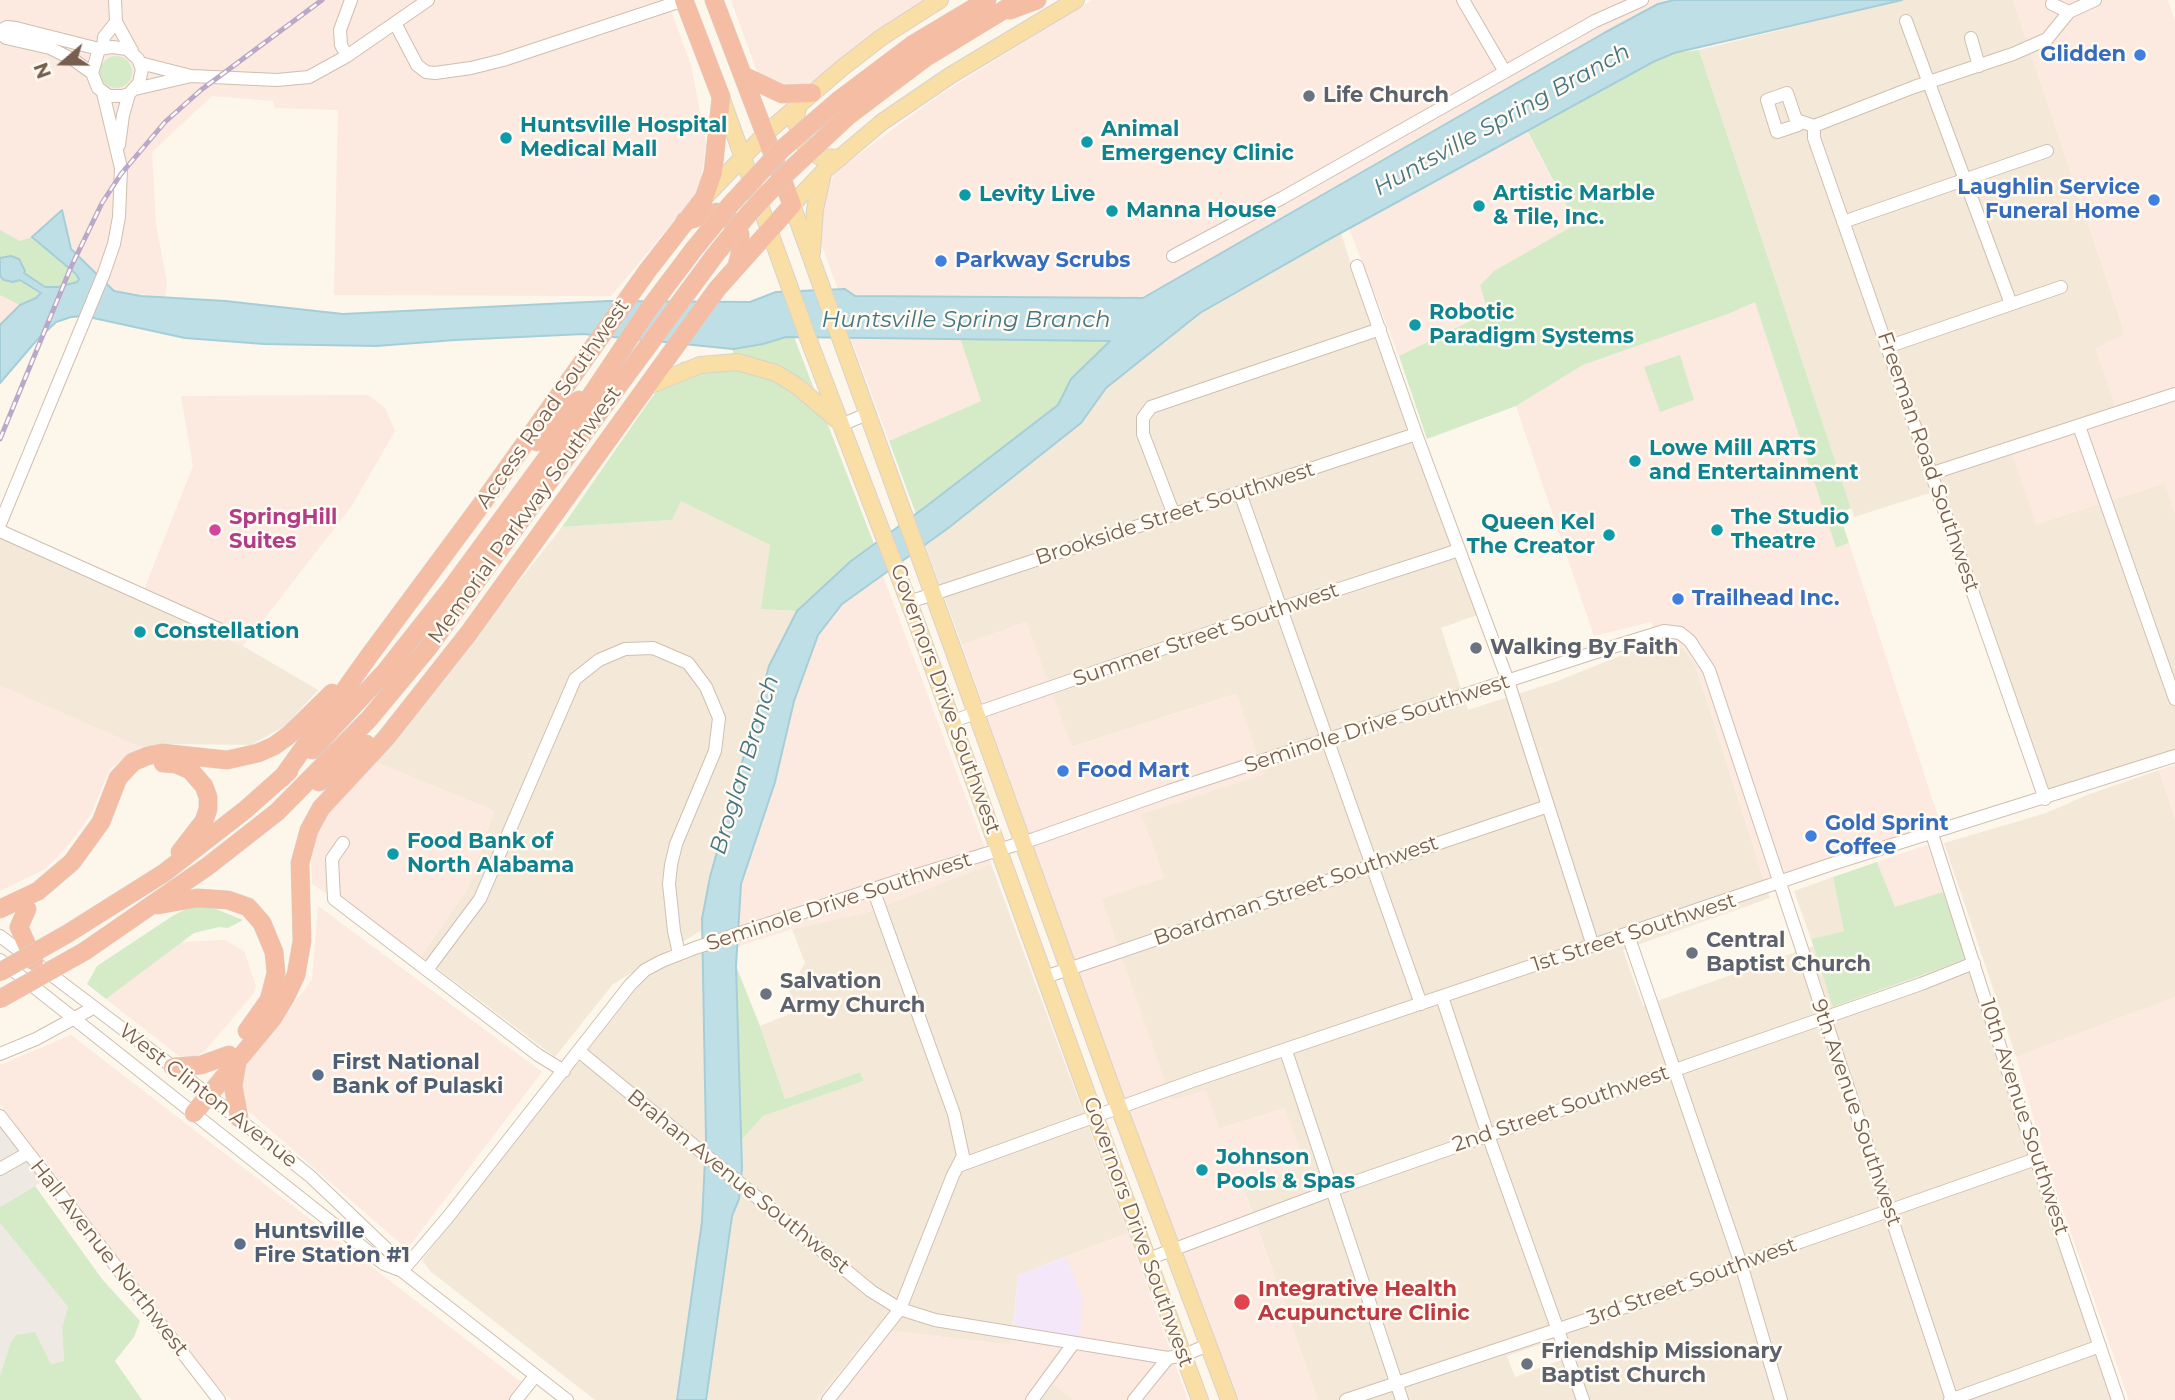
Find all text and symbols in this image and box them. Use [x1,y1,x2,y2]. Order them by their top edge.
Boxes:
north arrow [28,28,98,98]
water label: Huntsville Spring Branch [1369,38,1635,202]
place label: Glidden [2040,42,2126,68]
marker: Glidden [2132,47,2148,63]
text: N [29,59,56,82]
place label: Life Church [1323,83,1449,109]
marker: Life Church [1301,88,1317,104]
place label: Huntsville Hospital Medical Mall [520,113,727,163]
place label: Animal Emergency Clinic [1101,117,1294,167]
marker: Huntsville Hospital Medical Mall [498,130,514,146]
marker: Animal Emergency Clinic [1079,134,1095,150]
place label: Laughlin Service Funeral Home [1957,175,2140,225]
place label: Artistic Marble & Tile, Inc. [1493,181,1655,231]
place label: Levity Live [979,182,1095,208]
marker: Levity Live [957,187,973,203]
marker: Laughlin Service Funeral Home [2146,192,2162,208]
place label: Manna House [1126,198,1276,224]
marker: Artistic Marble & Tile, Inc. [1471,198,1487,214]
marker: Manna House [1104,203,1120,219]
place label: Parkway Scrubs [955,248,1130,274]
marker: Parkway Scrubs [933,253,949,269]
street label: Access Road Southwest [471,295,635,513]
place label: Robotic Paradigm Systems [1429,300,1634,350]
water label: Huntsville Spring Branch [821,306,1111,334]
marker: Robotic Paradigm Systems [1407,317,1423,333]
street label: Freeman Road Southwest [1872,329,1984,595]
street label: Memorial Parkway Southwest [423,381,627,649]
place label: Lowe Mill ARTS and Entertainment [1649,436,1859,486]
marker: Lowe Mill ARTS and Entertainment [1627,453,1643,469]
street label: Brookside Street Southwest [1032,457,1318,571]
place label: SpringHill Suites [229,505,337,555]
place label: The Studio Theatre [1731,505,1849,555]
place label: Queen Kel The Creator [1467,510,1595,560]
marker: SpringHill Suites [207,522,223,538]
marker: The Studio Theatre [1709,522,1725,538]
marker: Queen Kel The Creator [1601,527,1617,543]
street label: Governors Drive Southwest [884,561,1006,837]
street label: Summer Street Southwest [1070,578,1342,692]
place label: Trailhead Inc. [1692,586,1839,612]
marker: Trailhead Inc. [1670,591,1686,607]
place label: Constellation [154,619,300,645]
marker: Constellation [132,624,148,640]
place label: Walking By Faith [1490,635,1678,661]
marker: Walking By Faith [1468,640,1484,656]
street label: Seminole Drive Southwest [1241,669,1513,779]
water label: Broglan Branch [705,672,785,858]
place label: Food Mart [1077,758,1190,784]
marker: Food Mart [1055,763,1071,779]
place label: Gold Sprint Coffee [1825,811,1949,861]
marker: Gold Sprint Coffee [1803,828,1819,844]
place label: Food Bank of North Alabama [407,829,574,879]
street label: Boardman Street Southwest [1150,830,1442,952]
marker: Food Bank of North Alabama [385,846,401,862]
street label: Seminole Drive Southwest [703,847,975,957]
street label: 1st Street Southwest [1529,888,1739,978]
place label: Central Baptist Church [1706,928,1871,978]
marker: Central Baptist Church [1684,945,1700,961]
place label: Salvation Army Church [780,969,925,1019]
marker: Salvation Army Church [758,986,774,1002]
street label: 9th Avenue Southwest [1805,996,1907,1230]
street label: 10th Avenue Southwest [1974,996,2074,1238]
street label: West Clinton Avenue [114,1018,302,1174]
place label: First National Bank of Pulaski [332,1050,503,1100]
street label: 2nd Street Southwest [1450,1060,1672,1158]
marker: First National Bank of Pulaski [310,1067,326,1083]
street label: Brahan Avenue Southwest [622,1084,854,1280]
street label: Governors Drive Southwest [1077,1094,1199,1370]
place label: Johnson Pools & Spas [1216,1145,1355,1195]
street label: Hall Avenue Northwest [25,1155,193,1361]
marker: Johnson Pools & Spas [1194,1162,1210,1178]
place label: Huntsville Fire Station #1 [254,1219,410,1269]
street label: 3rd Street Southwest [1584,1232,1800,1332]
marker: Huntsville Fire Station #1 [232,1236,248,1252]
place label: Integrative Health Acupuncture Clinic [1258,1277,1470,1327]
marker: Integrative Health Acupuncture Clinic [1232,1292,1252,1312]
place label: Friendship Missionary Baptist Church [1541,1339,1782,1389]
marker: Friendship Missionary Baptist Church [1519,1356,1535,1372]

